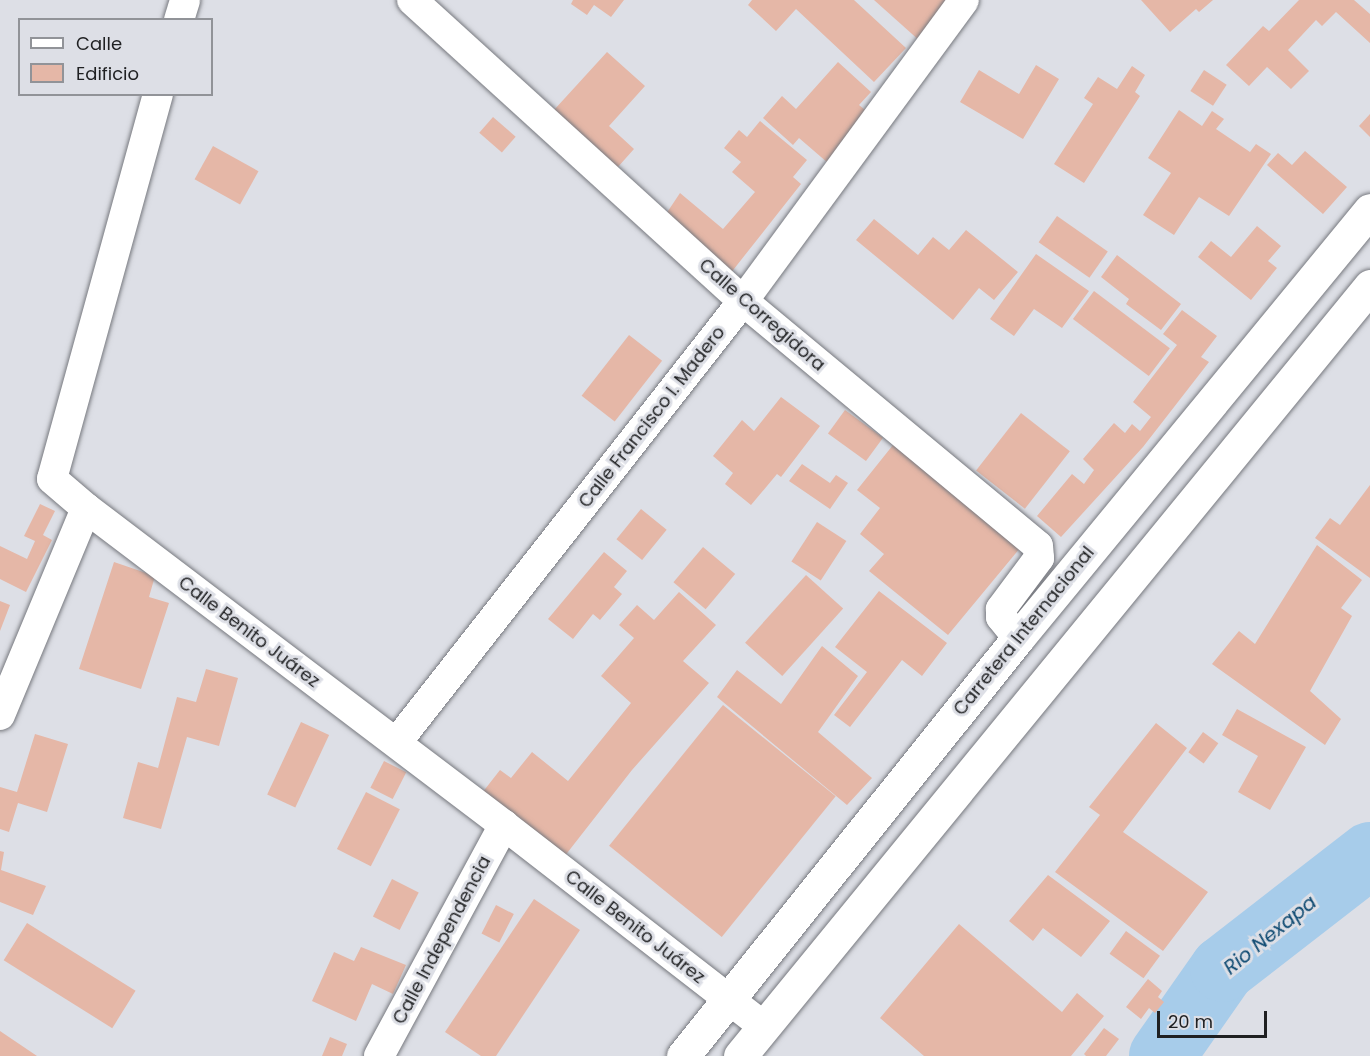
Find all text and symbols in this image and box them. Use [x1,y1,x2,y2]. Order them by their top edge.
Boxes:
legend [18,18,213,96]
text: Calle [76,31,122,56]
text: Edificio [76,61,139,86]
street label: Calle Corregidora [695,254,829,376]
street label: Calle Francisco I. Madero [574,322,730,512]
street label: Carretera Internacional [949,542,1099,720]
street label: Calle Benito Juárez [174,572,324,692]
street label: Calle Independencia [388,852,496,1028]
street label: Calle Benito Juárez [561,866,709,988]
water label: Rio Nexapa [1219,890,1321,980]
scale bar [1160,999,1270,1037]
text: 20 m [1168,1009,1213,1034]

